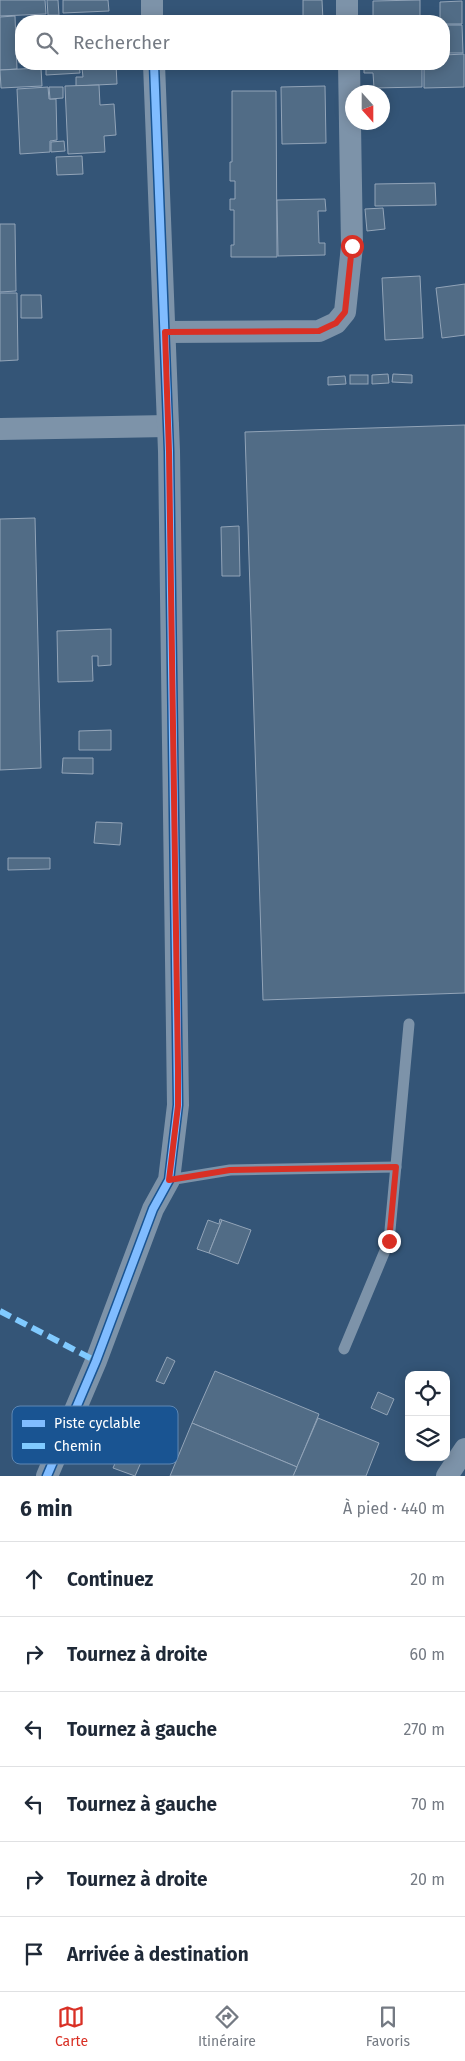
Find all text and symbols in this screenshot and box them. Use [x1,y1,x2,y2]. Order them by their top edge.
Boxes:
search box [15,15,450,70]
icon: search [33,29,61,57]
text: Rechercher [73,31,170,54]
north arrow [345,85,390,130]
route start [341,235,364,258]
route end [378,1230,401,1253]
map controls [405,1371,450,1461]
button: locate [405,1371,450,1416]
legend [12,1406,178,1464]
text: Piste cyclable [54,1415,141,1432]
button: layers [405,1416,450,1461]
text: Chemin [54,1438,102,1455]
text: 6 min [20,1496,73,1522]
text: À pied · 440 m [343,1499,445,1518]
icon: ahead [20,1565,48,1593]
text: Continuez [67,1568,153,1591]
text: 20 m [410,1570,445,1589]
icon: right [20,1640,48,1668]
text: Tournez à droite [67,1643,208,1666]
text: 60 m [410,1645,445,1664]
icon: left [20,1715,48,1743]
text: Tournez à gauche [67,1718,217,1741]
text: 270 m [403,1720,445,1739]
icon: left [20,1790,48,1818]
text: Tournez à gauche [67,1793,217,1816]
text: 70 m [411,1795,445,1814]
icon: right [20,1865,48,1893]
text: Tournez à droite [67,1868,208,1891]
text: 20 m [410,1870,445,1889]
icon: arrive [20,1940,48,1968]
text: Arrivée à destination [67,1943,249,1966]
tab: Carte [55,2003,88,2050]
tab: Itinéraire [198,2003,256,2050]
tab: Favoris [366,2003,410,2050]

